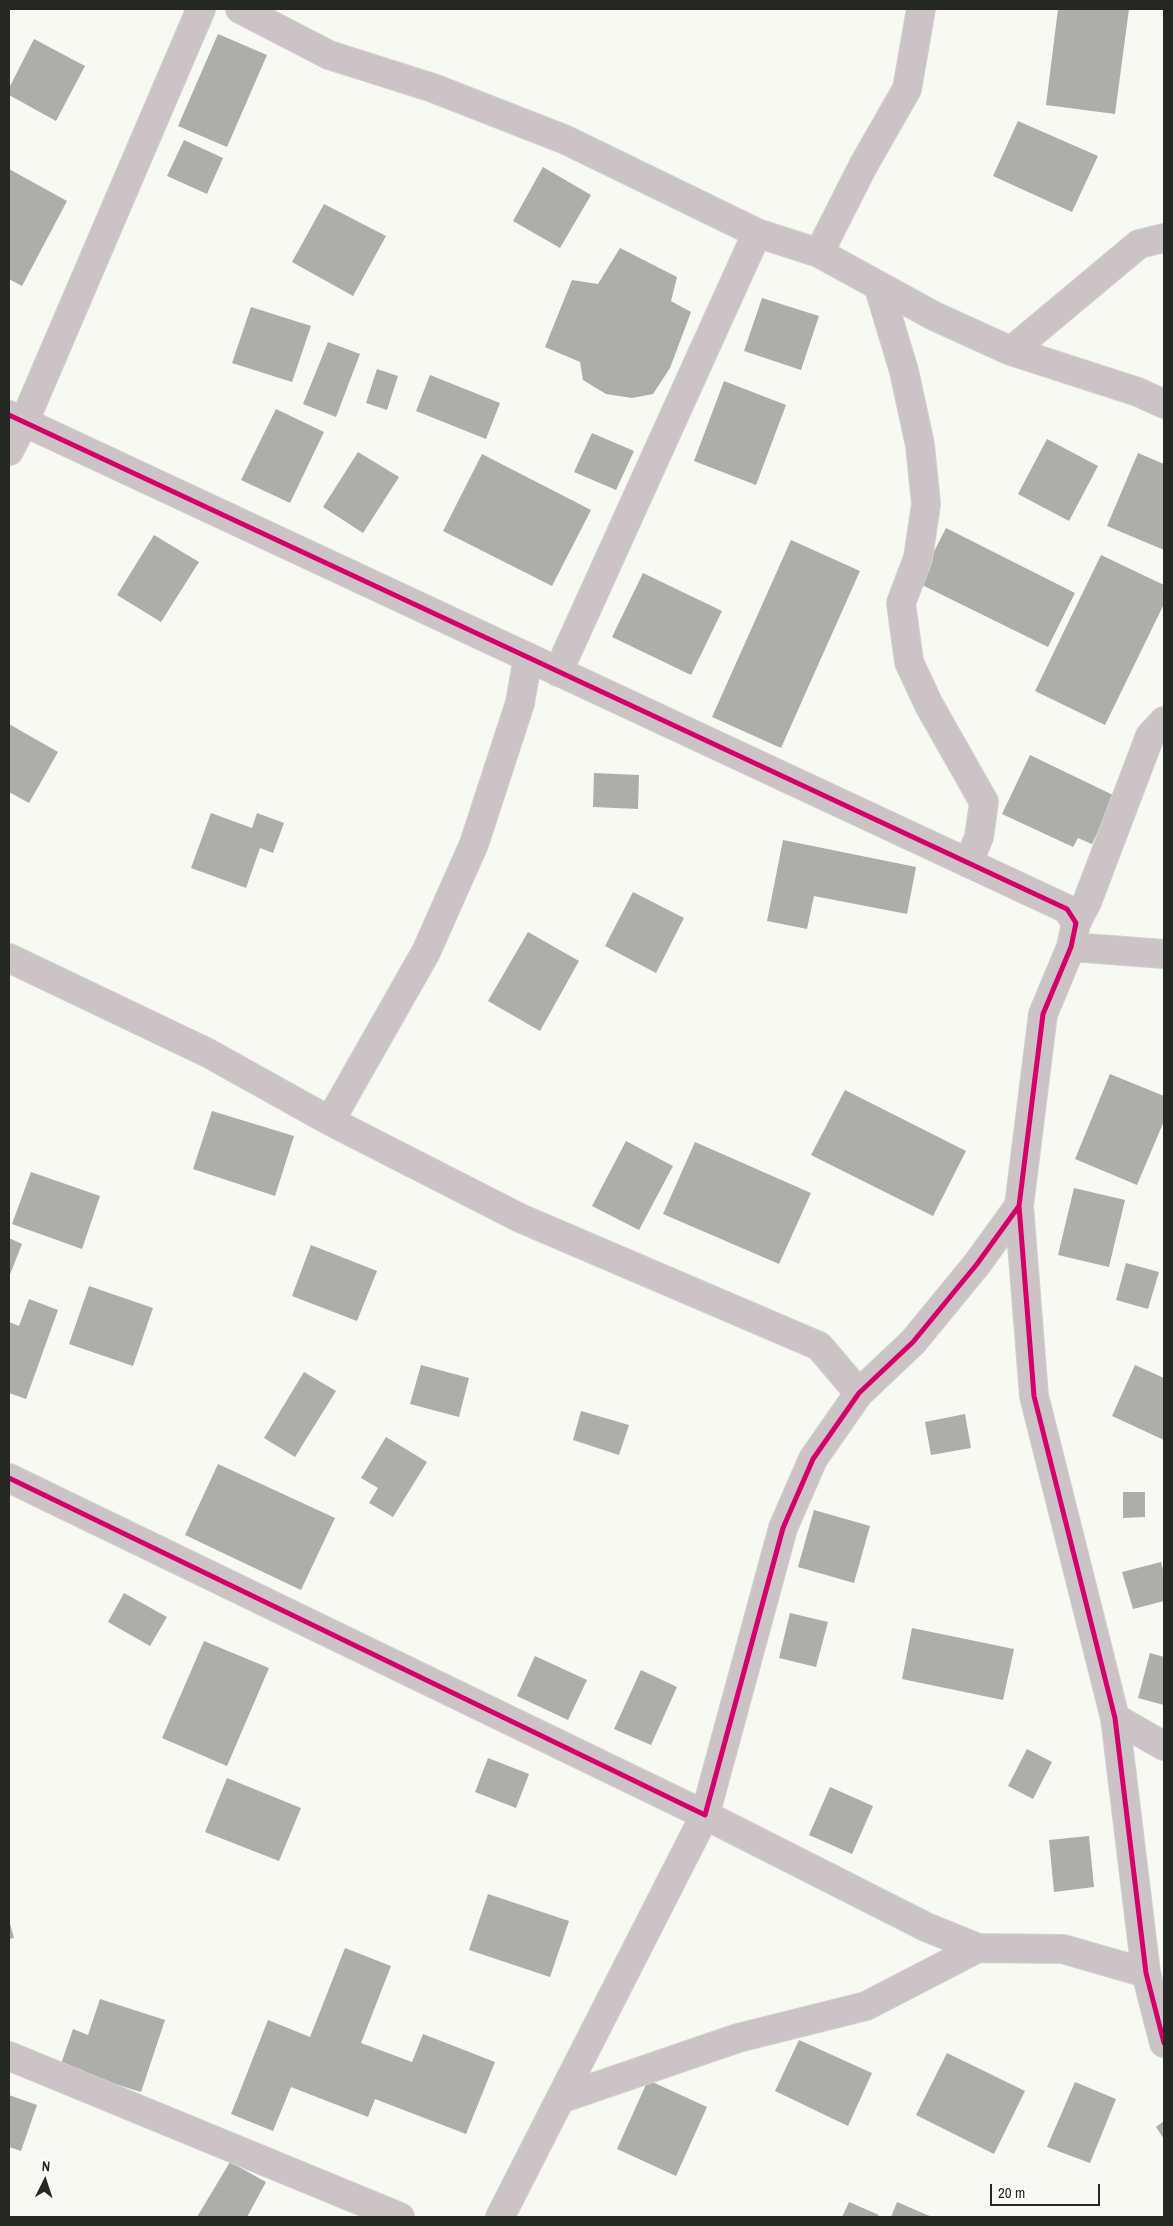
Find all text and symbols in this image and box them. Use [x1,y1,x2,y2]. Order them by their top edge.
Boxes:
north arrow [20,2156,70,2206]
text: N [41,2157,51,2175]
scale bar [993,2174,1103,2206]
text: 20 m [998,2182,1025,2203]

